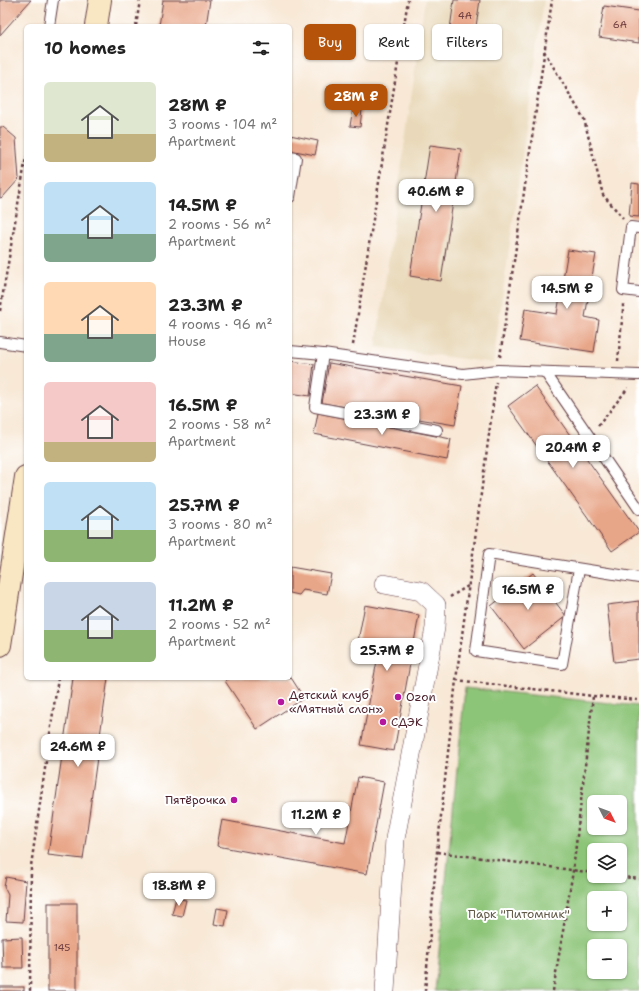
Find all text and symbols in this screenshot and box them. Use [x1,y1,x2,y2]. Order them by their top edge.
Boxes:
house number: 4А [458,9,472,22]
house number: 6А [613,18,627,31]
chip: Buy [304,24,356,60]
chip: Rent [364,24,424,60]
chip: Filters [432,24,502,60]
text: 10 homes [44,37,126,59]
icon: filters [250,37,272,59]
pin: 28M ₽ [328,84,384,118]
text: 28M ₽ [333,88,379,105]
text: 28M ₽ [168,94,227,116]
icon: home [76,98,124,146]
text: 3 rooms · 104 m² [168,116,277,133]
text: Apartment [168,133,236,150]
pin: 40.6M ₽ [399,179,473,213]
text: 40.6M ₽ [408,183,464,200]
text: 14.5M ₽ [168,194,237,216]
icon: home [76,198,124,246]
text: 2 rooms · 56 m² [168,216,271,233]
text: Apartment [168,233,236,250]
pin: 14.5M ₽ [530,276,604,310]
text: 14.5M ₽ [541,280,593,297]
text: 23.3M ₽ [168,294,243,316]
icon: home [76,298,124,346]
text: 4 rooms · 96 m² [168,316,272,333]
text: House [168,333,206,350]
text: 16.5M ₽ [168,394,238,416]
icon: home [76,398,124,446]
pin: 23.3M ₽ [345,402,419,436]
text: 23.3M ₽ [353,406,411,423]
text: 2 rooms · 58 m² [168,416,271,433]
text: Apartment [168,433,236,450]
pin: 20.4M ₽ [536,435,610,469]
text: 20.4M ₽ [545,439,601,456]
text: 25.7M ₽ [168,494,240,516]
icon: home [76,498,124,546]
text: 3 rooms · 80 m² [168,516,272,533]
text: Apartment [168,533,236,550]
pin: 16.5M ₽ [491,577,565,611]
text: 16.5M ₽ [501,581,555,598]
text: 11.2M ₽ [168,594,234,616]
icon: home [76,598,124,646]
text: 2 rooms · 52 m² [168,616,271,633]
text: Apartment [168,633,236,650]
pin: 25.7M ₽ [350,638,424,672]
text: 25.7M ₽ [360,642,414,659]
place label: Детский клуб «Мятный слон» [289,687,383,717]
place label: Ozon [406,689,436,705]
marker: Ozon [393,692,403,702]
marker: Детский клуб «Мятный слон» [276,697,286,707]
place label: СДЭК [391,714,423,730]
marker: СДЭК [378,717,388,727]
pin: 24.6M ₽ [41,734,115,768]
text: 24.6M ₽ [50,738,106,755]
place label: Пятёрочка [165,792,227,808]
marker: Пятёрочка [229,795,239,805]
north arrow [587,795,627,835]
map controls [587,795,627,979]
pin: 11.2M ₽ [279,802,353,836]
text: 11.2M ₽ [291,806,341,823]
button: layers [587,843,627,883]
pin: 18.8M ₽ [142,873,216,907]
text: 18.8M ₽ [152,877,206,894]
button: + [587,891,627,931]
park label: Парк "Питомник" [468,906,570,922]
button: − [587,939,627,979]
house number: 145 [54,941,70,954]

